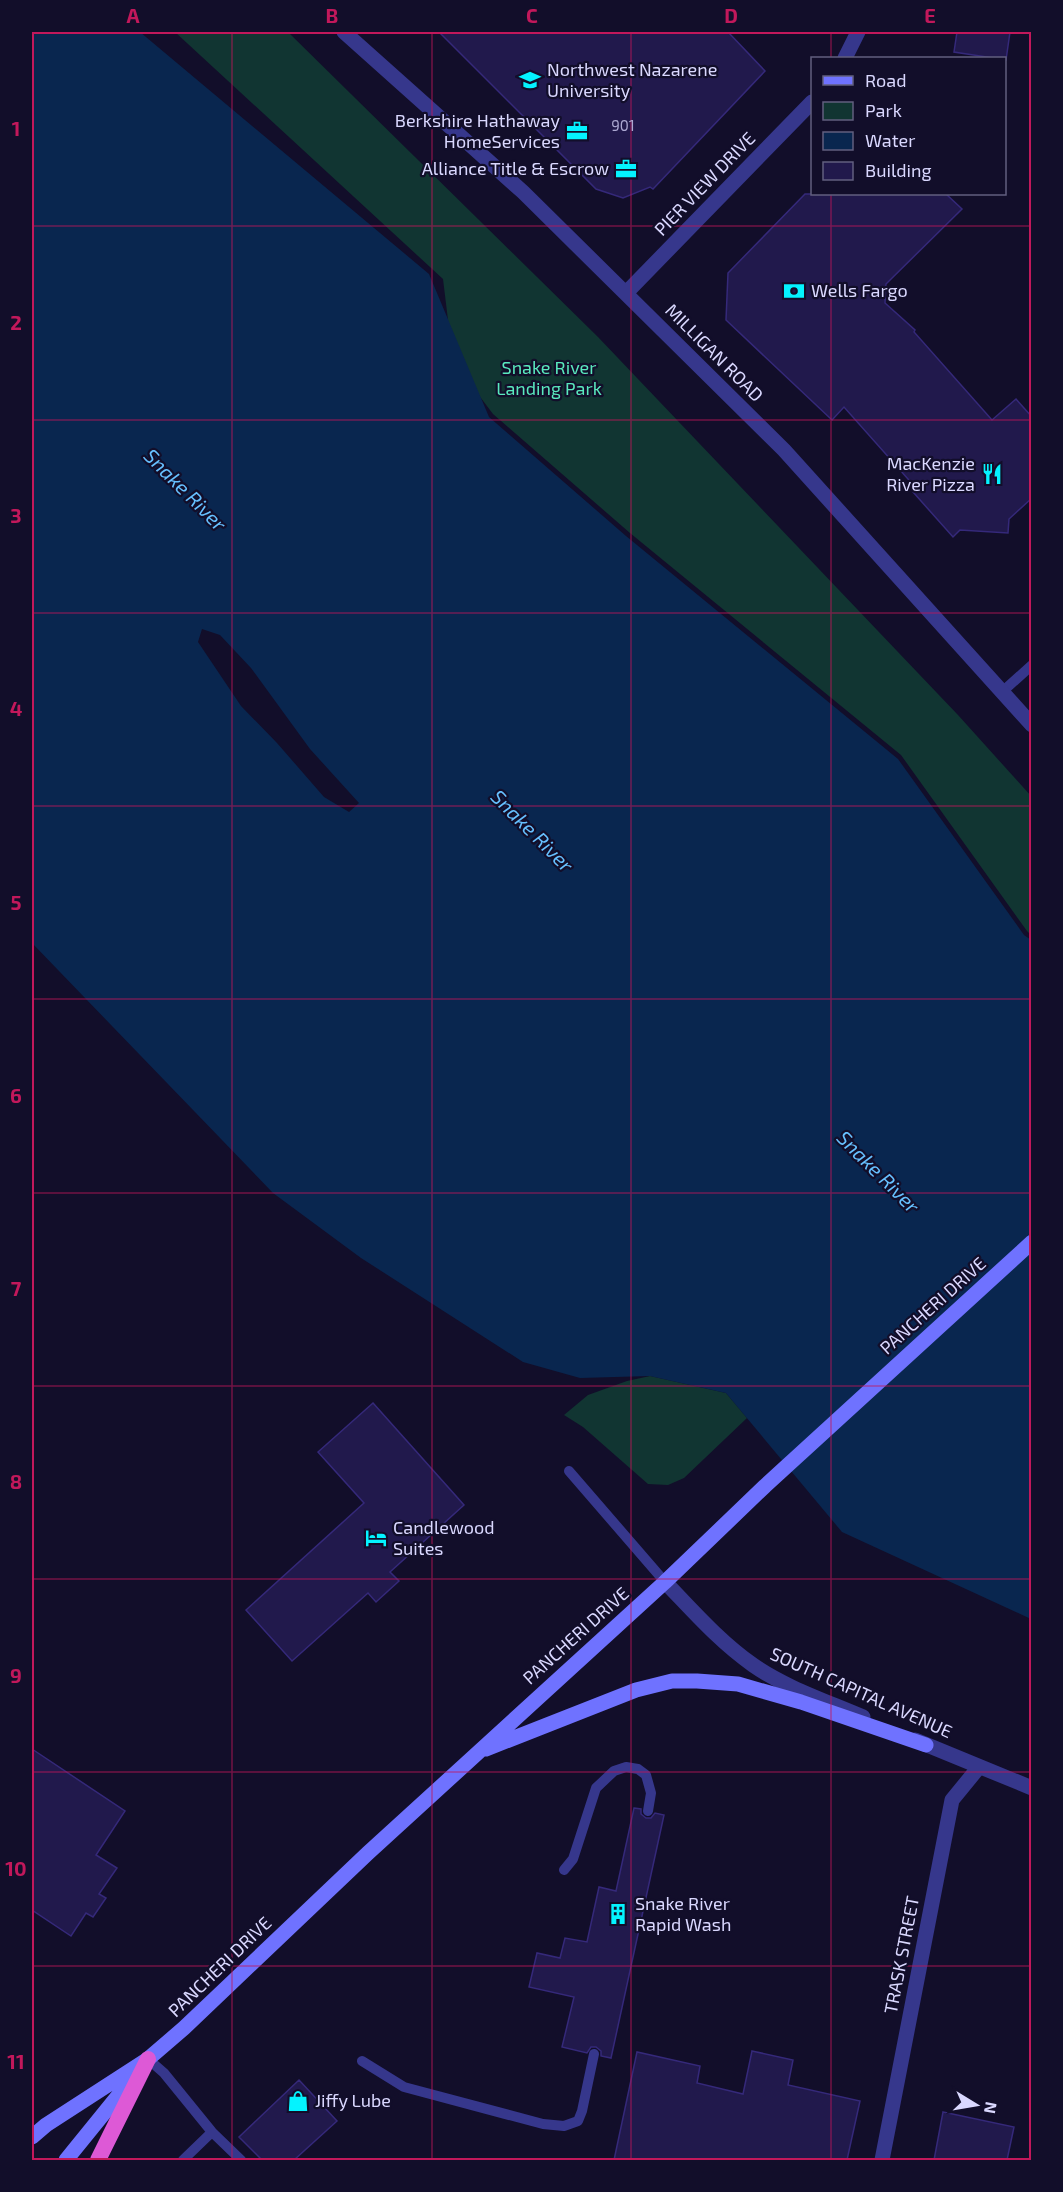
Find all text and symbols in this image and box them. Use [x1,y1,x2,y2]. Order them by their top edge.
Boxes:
text: A [126,3,140,27]
text: B [326,3,338,27]
text: C [526,3,538,27]
text: D [724,3,738,27]
text: E [924,3,936,27]
legend [811,57,1006,195]
place label: Northwest Nazarene University [547,58,717,101]
school or university icon: Northwest Nazarene University [518,68,542,92]
text: Road [865,69,906,91]
text: Park [865,99,902,121]
place label: Berkshire Hathaway HomeServices [395,109,560,152]
text: 1 [12,116,20,140]
house number: 901 [611,116,635,134]
office icon: Berkshire Hathaway HomeServices [565,119,589,143]
street label: PIER VIEW DRIVE [649,127,759,240]
text: Water [865,129,915,151]
place label: Alliance Title & Escrow [422,157,609,179]
office icon: Alliance Title & Escrow [614,157,638,181]
text: Building [865,159,932,181]
bank icon: Wells Fargo [782,279,806,303]
place label: Wells Fargo [811,279,908,301]
street label: MILLIGAN ROAD [661,299,768,406]
text: 2 [10,310,22,334]
park label: Snake River Landing Park [496,356,602,399]
water label: Snake River [140,443,233,536]
place label: MacKenzie River Pizza [886,452,975,495]
restaurant icon: MacKenzie River Pizza [980,462,1004,486]
text: 3 [10,503,22,527]
text: 4 [10,696,23,720]
water label: Snake River [487,784,580,877]
text: 5 [10,890,22,914]
text: 6 [10,1083,22,1107]
water label: Snake River [833,1125,926,1218]
street label: PANCHERI DRIVE [875,1252,990,1359]
text: 7 [11,1276,22,1300]
text: 8 [10,1469,22,1493]
place label: Candlewood Suites [393,1516,494,1559]
hotel icon: Candlewood Suites [364,1526,388,1550]
street label: PANCHERI DRIVE [518,1582,633,1689]
street label: SOUTH CAPITAL AVENUE [767,1642,956,1742]
text: 9 [10,1663,22,1687]
text: 10 [5,1856,27,1880]
place label: Snake River Rapid Wash [635,1892,731,1935]
street label: TRASK STREET [879,1893,923,2016]
building icon: Snake River Rapid Wash [606,1902,630,1926]
street label: PANCHERI DRIVE [163,1912,275,2021]
text: 11 [7,2049,25,2073]
north arrow [946,2075,1006,2135]
shop icon: Jiffy Lube [286,2089,310,2113]
place label: Jiffy Lube [315,2089,391,2111]
text: N [981,2100,1002,2115]

